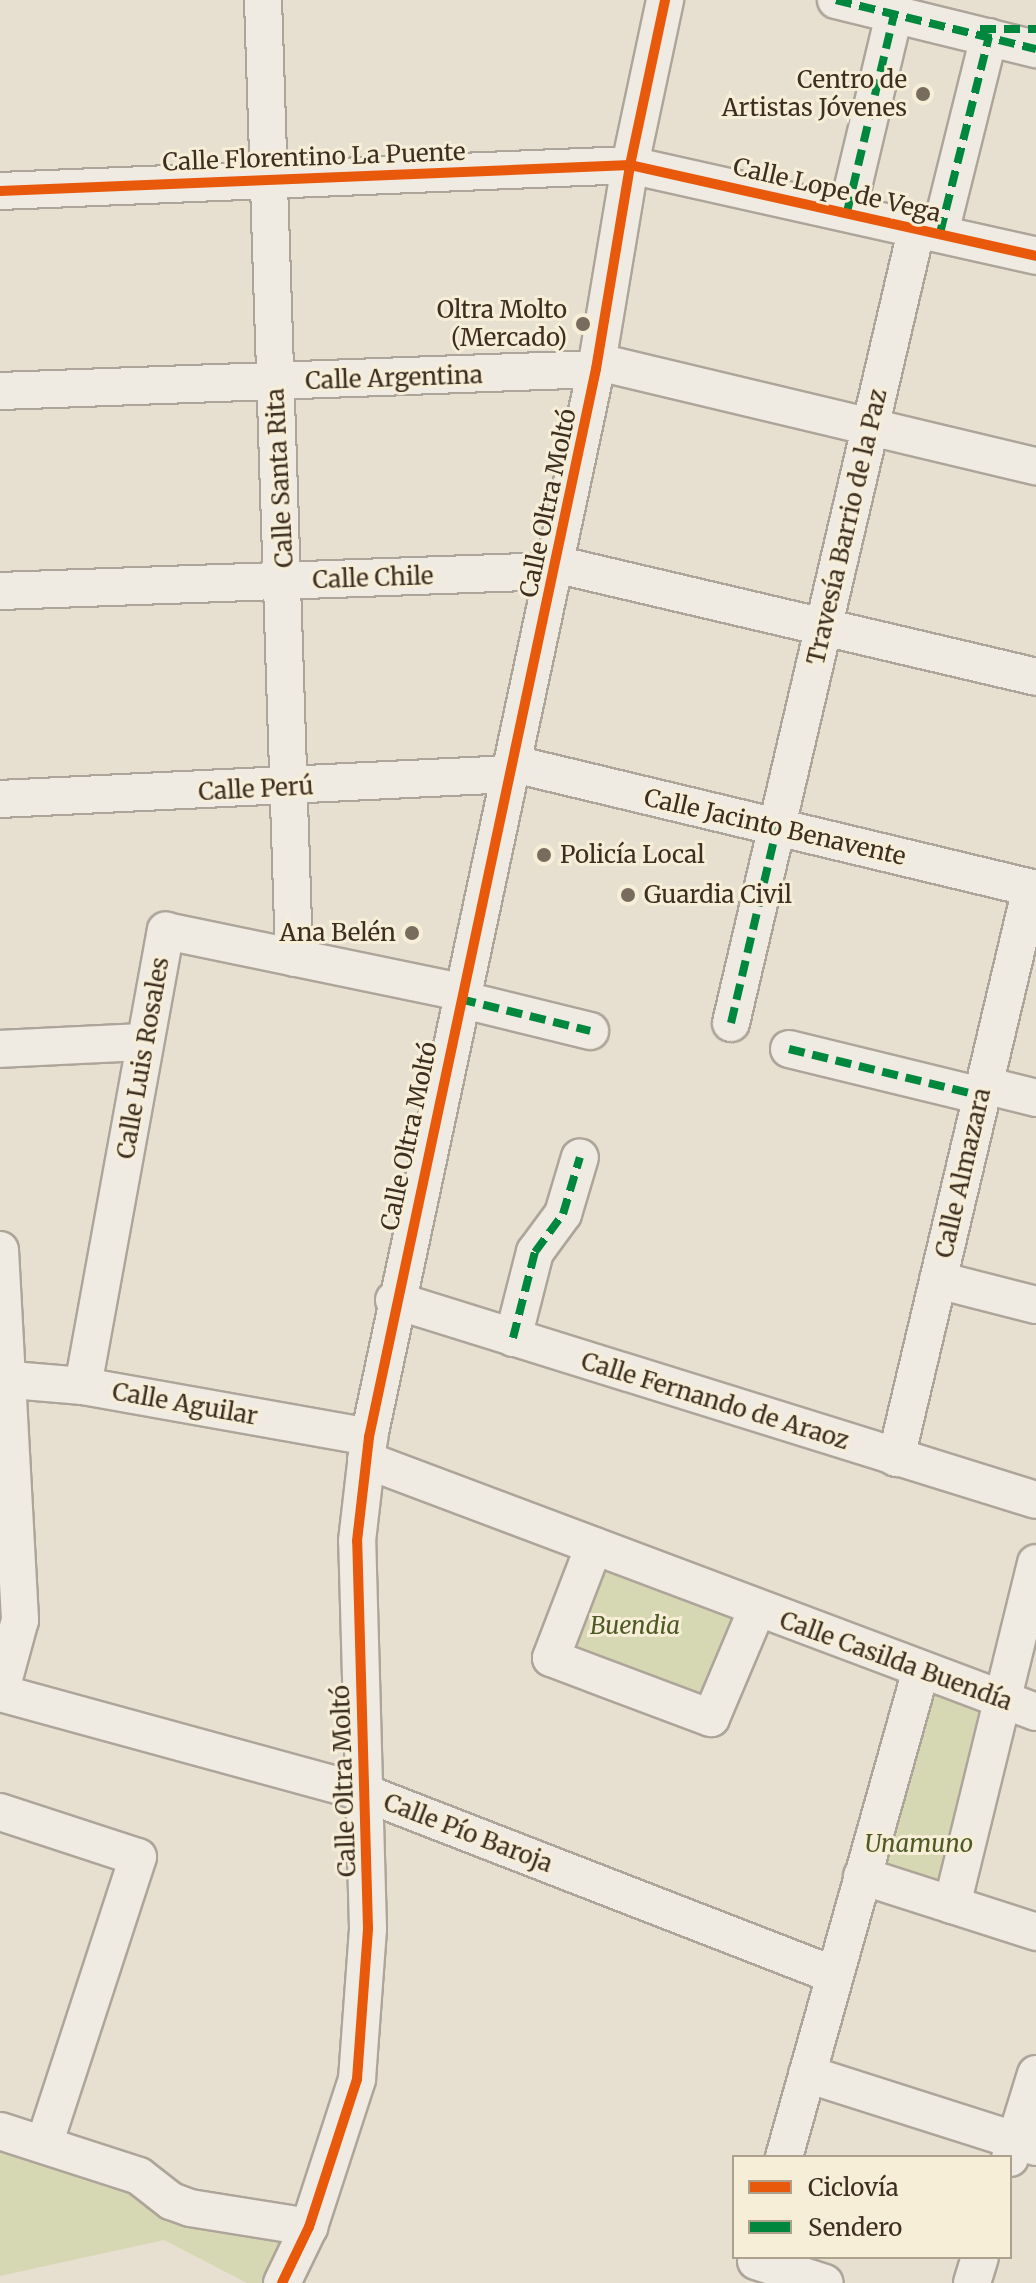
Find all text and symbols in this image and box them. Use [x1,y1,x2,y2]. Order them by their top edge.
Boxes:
place label: Centro de Artistas Jóvenes [722,66,907,122]
marker: Centro de Artistas Jóvenes [914,85,932,103]
street label: Calle Florentino La Puente [162,137,466,177]
street label: Calle Lope de Vega [730,152,944,228]
place label: Oltra Molto (Mercado) [437,296,567,352]
marker: Oltra Molto (Mercado) [574,315,592,333]
street label: Calle Argentina [305,361,483,395]
street label: Travesía Barrio de la Paz [801,386,893,668]
street label: Calle Santa Rita [261,388,299,568]
street label: Calle Oltra Moltó [514,406,582,600]
street label: Calle Chile [312,561,434,595]
street label: Calle Perú [198,772,314,806]
street label: Calle Jacinto Benavente [641,783,909,871]
place label: Policía Local [560,841,705,869]
marker: Policía Local [535,846,553,864]
place label: Guardia Civil [644,881,792,909]
marker: Guardia Civil [619,886,637,904]
place label: Ana Belén [280,919,396,947]
marker: Ana Belén [403,924,421,942]
street label: Calle Luis Rosales [111,955,175,1161]
street label: Calle Oltra Moltó [375,1039,443,1233]
street label: Calle Almazara [929,1085,997,1261]
street label: Calle Fernando de Araoz [578,1347,852,1455]
street label: Calle Aguilar [110,1377,260,1431]
street label: Calle Casilda Buendía [776,1606,1016,1716]
park label: Buendia [590,1612,680,1640]
street label: Calle Oltra Moltó [326,1685,362,1877]
street label: Calle Pío Baroja [380,1788,556,1878]
park label: Unamuno [865,1830,973,1858]
legend [732,2155,1012,2259]
text: Ciclovía [808,2172,899,2203]
text: Sendero [808,2212,902,2243]

